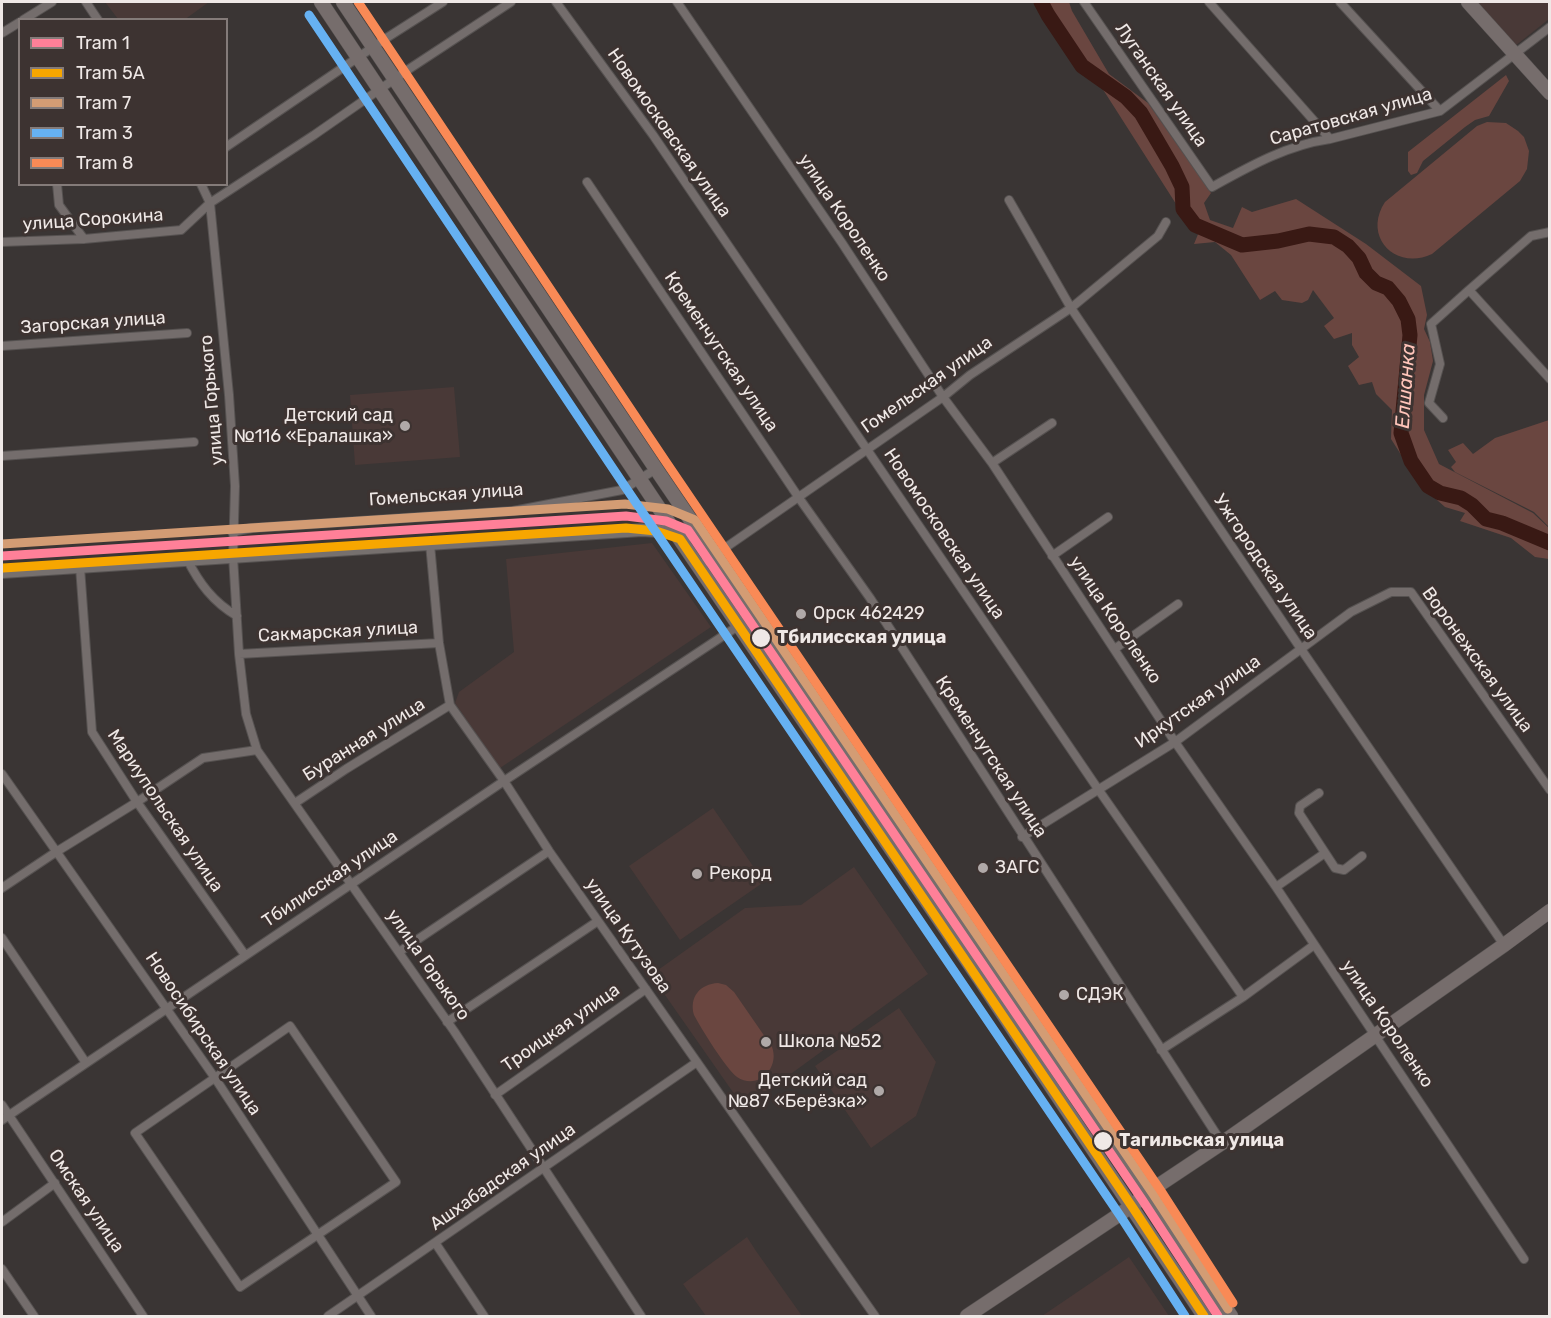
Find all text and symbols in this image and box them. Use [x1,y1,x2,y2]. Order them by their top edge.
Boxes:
legend [18,18,228,186]
street label: Луганская улица [1110,19,1212,151]
text: Tram 1 [76,32,130,54]
street label: Новомосковская улица [602,44,736,222]
text: Tram 5А [76,62,145,84]
street label: Саратовская улица [1267,84,1435,150]
text: Tram 7 [76,92,131,114]
text: Tram 3 [76,122,133,144]
street label: улица Короленко [793,150,895,286]
text: Tram 8 [76,152,133,174]
street label: улица Сорокина [22,204,164,236]
street label: Кременчугская улица [659,268,783,436]
street label: Загорская улица [20,307,166,339]
street label: Гомельская улица [857,332,997,438]
street label: улица Горького [196,334,228,466]
water label: Елшанка [1391,342,1421,430]
place label: Детский сад №116 «Ералашка» [234,405,393,448]
marker: Детский сад №116 «Ералашка» [398,419,412,433]
street label: Новомосковская улица [879,445,1009,623]
street label: Гомельская улица [368,479,524,511]
street label: Ужгородская улица [1208,490,1322,644]
street label: улица Короленко [1064,552,1166,688]
street label: Воронежская улица [1417,583,1537,737]
place label: Орск 462429 [813,603,925,625]
marker: Орск 462429 [794,607,808,621]
street label: Сакмарская улица [258,617,418,647]
marker: Тбилисская улица [750,627,772,649]
place label: Тбилисская улица [777,627,946,649]
street label: Иркутская улица [1131,651,1265,753]
street label: Кременчугская улица [931,672,1051,842]
street label: Буранная улица [299,694,429,786]
street label: Мариупольская улица [102,726,228,896]
street label: Тбилисская улица [258,826,402,932]
place label: ЗАГС [995,857,1039,879]
marker: ЗАГС [976,861,990,875]
place label: Рекорд [709,863,772,885]
marker: Рекорд [690,867,704,881]
street label: улица Кутузова [580,874,676,998]
street label: улица Горького [382,905,474,1025]
street label: Новосибирская улица [140,948,266,1120]
street label: улица Короленко [1336,956,1438,1092]
street label: Троицкая улица [498,979,624,1077]
place label: СДЭК [1076,984,1124,1006]
marker: СДЭК [1057,988,1071,1002]
place label: Школа №52 [778,1031,881,1053]
marker: Школа №52 [759,1035,773,1049]
place label: Детский сад №87 «Берёзка» [728,1070,867,1112]
marker: Детский сад №87 «Берёзка» [872,1084,886,1098]
street label: Ашхабадская улица [426,1119,580,1235]
marker: Тагильская улица [1092,1130,1114,1152]
place label: Тагильская улица [1119,1130,1284,1152]
street label: Омская улица [44,1145,128,1257]

